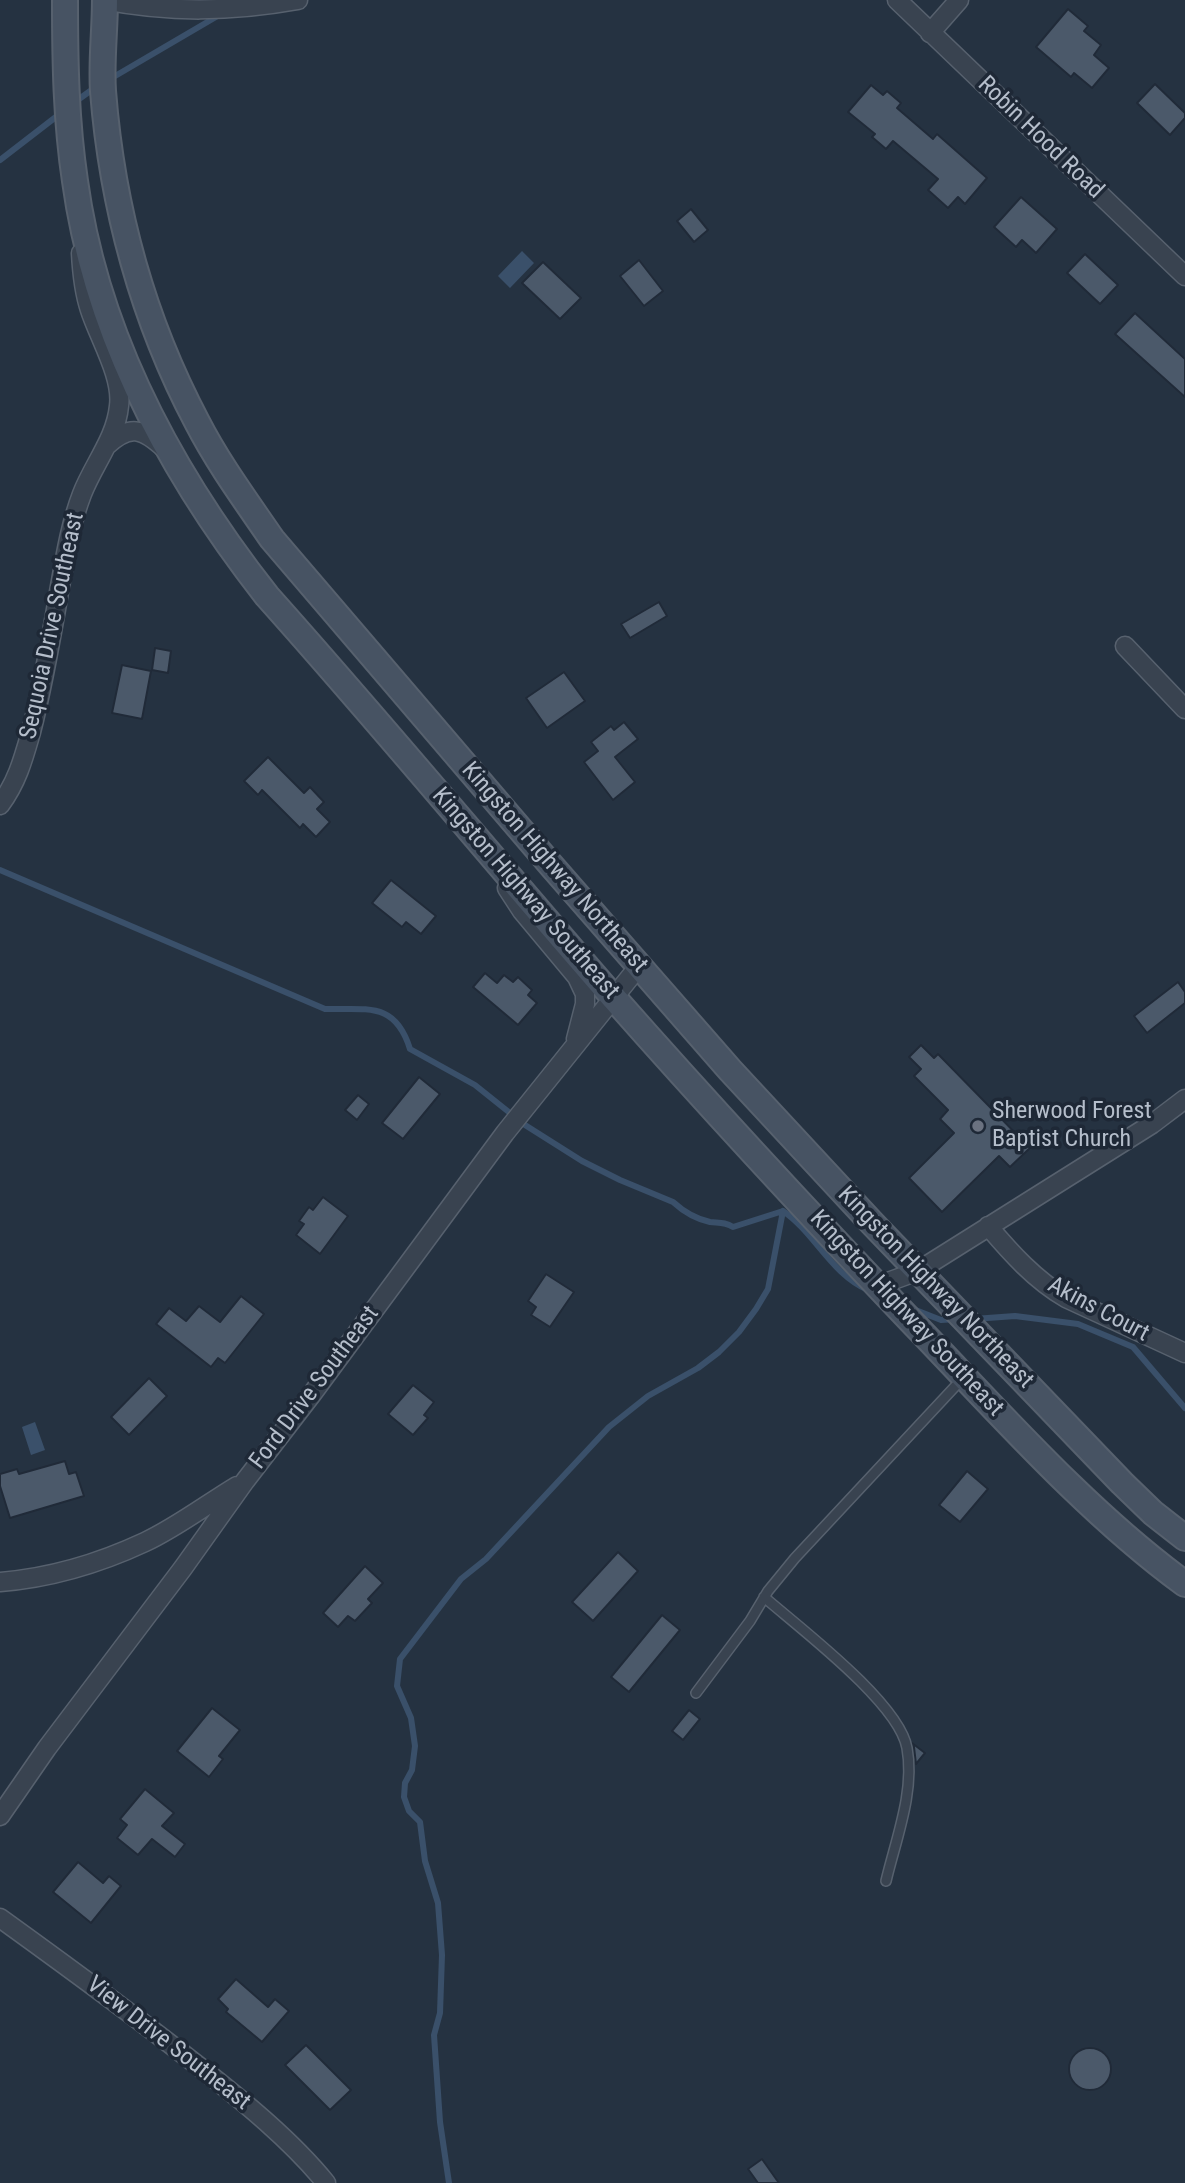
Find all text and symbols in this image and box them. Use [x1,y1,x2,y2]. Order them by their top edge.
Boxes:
street label: Robin Hood Road [971,71,1109,205]
street label: Sequoia Drive Southeast [15,510,91,742]
street label: Kingston Highway Northeast [455,757,653,979]
street label: Kingston Highway Southeast [425,782,625,1006]
place label: Sherwood Forest Baptist Church [992,1098,1152,1154]
marker: Sherwood Forest Baptist Church [970,1118,986,1134]
street label: Kingston Highway Northeast [831,1181,1039,1395]
street label: Kingston Highway Southeast [803,1205,1009,1423]
street label: Akins Court [1042,1271,1154,1349]
street label: Ford Drive Southeast [244,1301,386,1475]
street label: View Drive Southeast [80,1971,256,2117]

